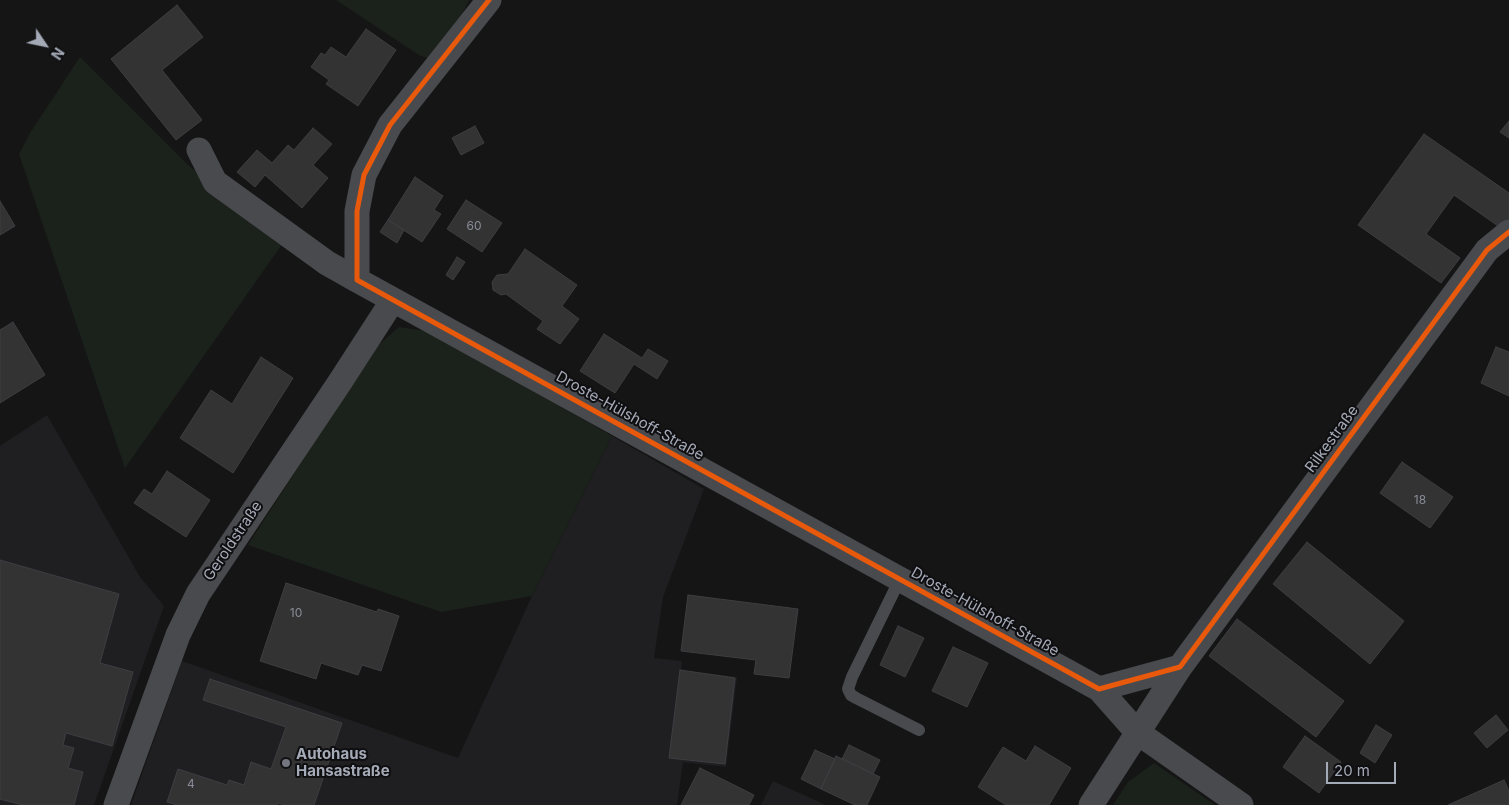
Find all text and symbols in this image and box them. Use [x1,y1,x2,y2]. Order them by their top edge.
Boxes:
north arrow [20,20,70,70]
text: N [48,44,68,63]
house number: 60 [466,219,482,233]
street label: Droste-Hülshoff-Straße [553,368,707,464]
street label: Rilkestraße [1302,402,1362,476]
house number: 18 [1414,493,1426,507]
street label: Geroldstraße [200,498,266,584]
street label: Droste-Hülshoff-Straße [908,564,1062,660]
house number: 10 [290,606,302,620]
place label: Autohaus Hansastraße [296,745,390,780]
scale bar [1329,752,1399,784]
marker: Autohaus Hansastraße [280,757,292,769]
text: 20 m [1334,761,1370,780]
house number: 4 [187,777,195,791]

